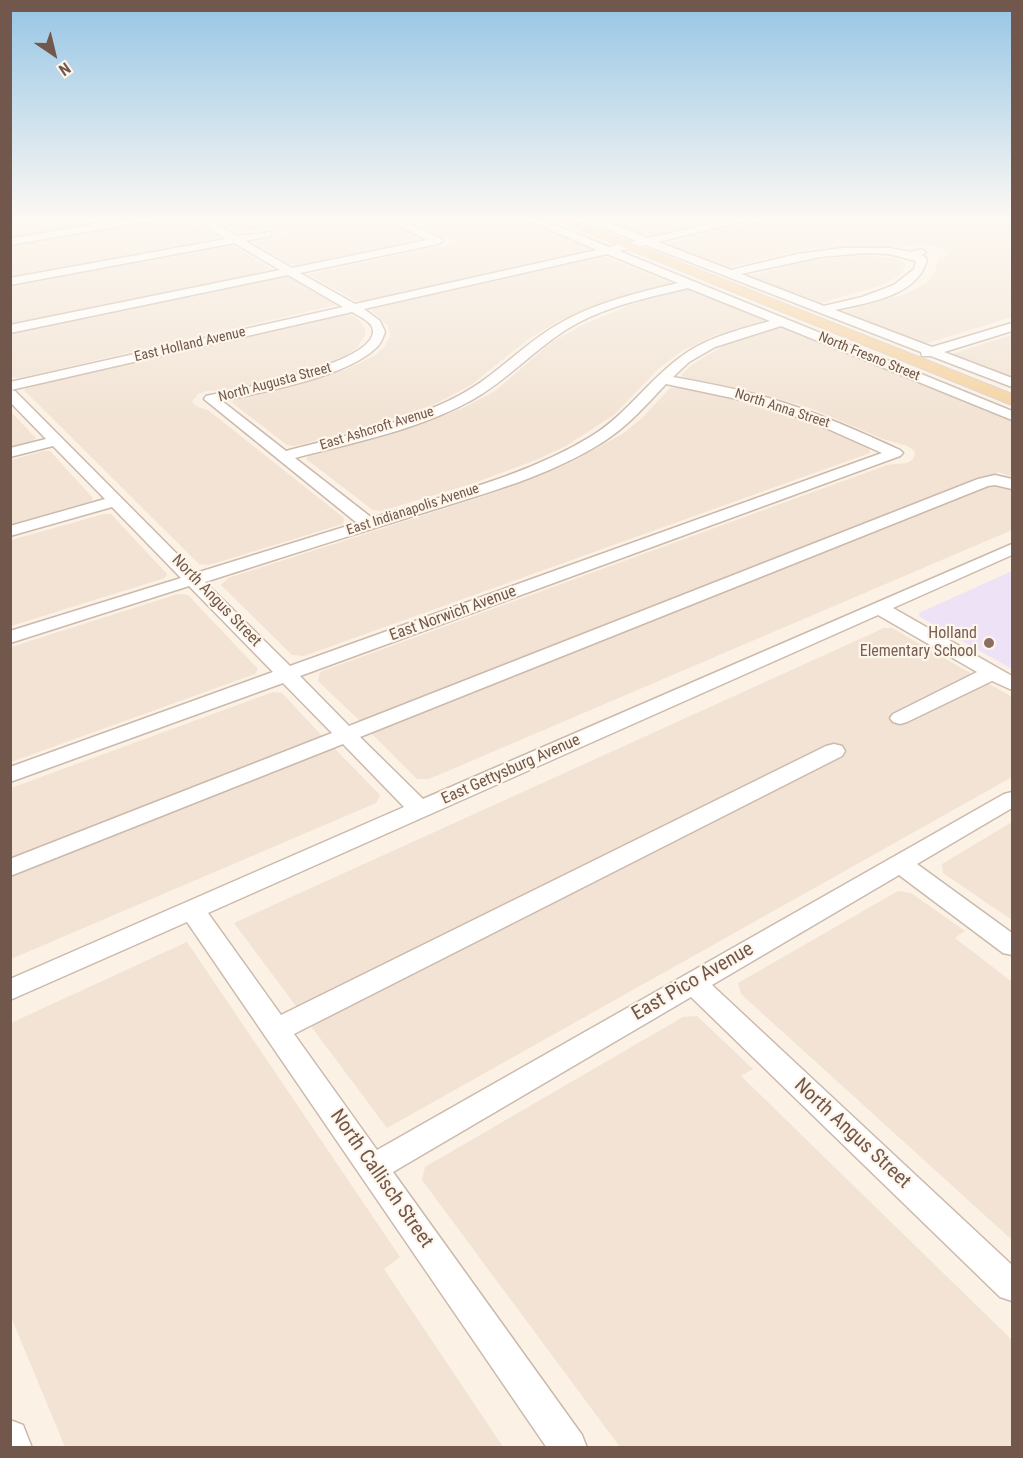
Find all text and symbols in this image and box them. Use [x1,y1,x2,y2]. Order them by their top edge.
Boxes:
north arrow [24,24,84,84]
text: N [55,59,74,80]
street label: East Holland Avenue [133,324,247,366]
street label: North Fresno Street [816,329,922,385]
street label: North Augusta Street [217,360,333,406]
street label: North Anna Street [732,386,832,432]
street label: East Ashcroft Avenue [318,404,436,454]
street label: East Indianapolis Avenue [345,481,481,539]
street label: North Angus Street [167,551,265,651]
street label: East Norwich Avenue [387,582,519,646]
place label: Holland Elementary School [860,624,977,662]
marker: Holland Elementary School [982,636,996,650]
street label: East Gettysburg Avenue [439,731,583,809]
street label: East Pico Avenue [628,938,758,1026]
street label: North Angus Street [789,1074,915,1194]
street label: North Callisch Street [324,1105,438,1253]

